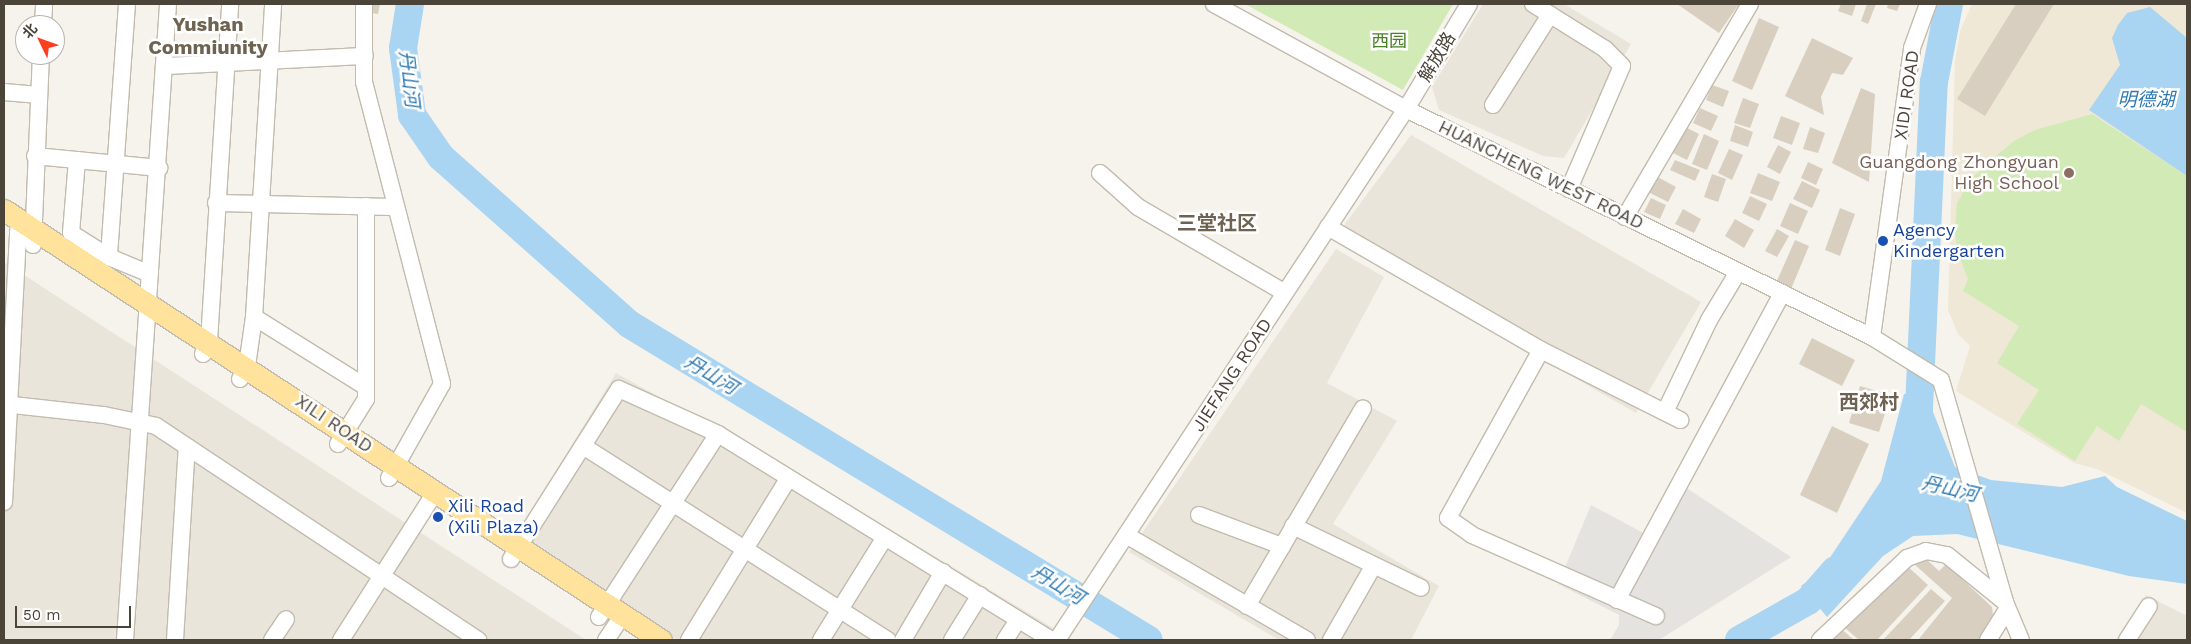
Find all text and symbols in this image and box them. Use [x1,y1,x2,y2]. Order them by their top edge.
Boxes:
district label: Yushan Commiunity [148,12,268,59]
north arrow [15,15,65,65]
text: 北 [19,20,40,41]
street label: 解放路 [1414,28,1460,86]
park label: 西园 [1371,30,1407,52]
water label: 丹山河 [394,49,424,109]
street label: XIDI ROAD [1890,49,1924,141]
water label: 明德湖 [2118,89,2174,111]
street label: HUANCHENG WEST ROAD [1434,116,1648,234]
place label: Guangdong Zhongyuan High School [1859,152,2059,194]
marker: Guangdong Zhongyuan High School [2063,167,2075,179]
district label: 三堂社区 [1177,211,1257,235]
place label: Agency Kindergarten [1893,220,2005,262]
marker: Agency Kindergarten [1877,235,1889,247]
street label: JIEFANG ROAD [1187,314,1277,436]
water label: 丹山河 [681,351,741,399]
street label: XILI ROAD [291,390,377,458]
district label: 西郊村 [1839,390,1899,414]
water label: 丹山河 [1920,471,1980,507]
place label: Xili Road (Xili Plaza) [448,496,539,538]
marker: Xili Road (Xili Plaza) [432,511,444,523]
water label: 丹山河 [1028,561,1088,609]
scale bar [18,596,134,628]
text: 50 m [23,606,60,624]

